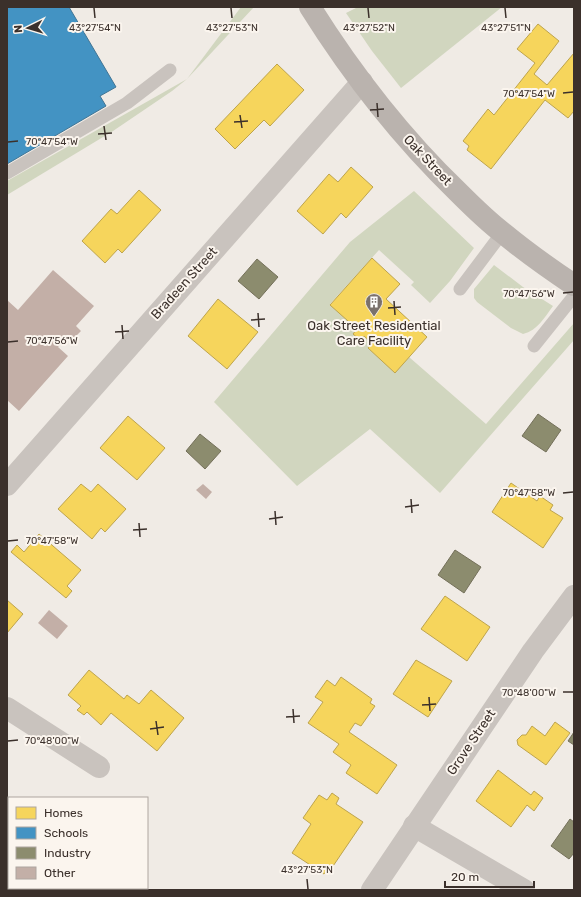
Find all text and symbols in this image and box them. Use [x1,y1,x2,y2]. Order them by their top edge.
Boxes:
north arrow [8,8,48,48]
text: 43°27'54"N [69,22,121,34]
text: 43°27'53"N [206,22,258,34]
text: 43°27'52"N [343,22,395,34]
text: 43°27'51"N [481,22,531,34]
text: N [12,24,25,33]
text: 70°47'54"W [503,88,555,100]
street label: Oak Street [401,132,455,188]
text: 70°47'54"W [26,136,78,148]
street label: Bradeen Street [148,244,220,322]
text: 70°47'56"W [503,288,555,300]
building icon: Oak Street Residential Care Facility [364,292,384,317]
place label: Oak Street Residential Care Facility [307,318,441,348]
text: 70°47'56"W [26,335,78,347]
text: 70°47'58"W [503,487,555,499]
text: 70°47'58"W [26,535,78,547]
text: 70°48'00"W [502,687,556,699]
street label: Grove Street [444,706,498,778]
text: 70°48'00"W [25,735,79,747]
legend [8,797,148,889]
text: Homes [44,806,83,820]
text: Schools [44,826,88,840]
text: Industry [44,846,91,860]
scale bar [445,863,534,889]
text: 43°27'53"N [281,864,333,876]
text: Other [44,866,76,880]
text: 20 m [451,870,479,884]

